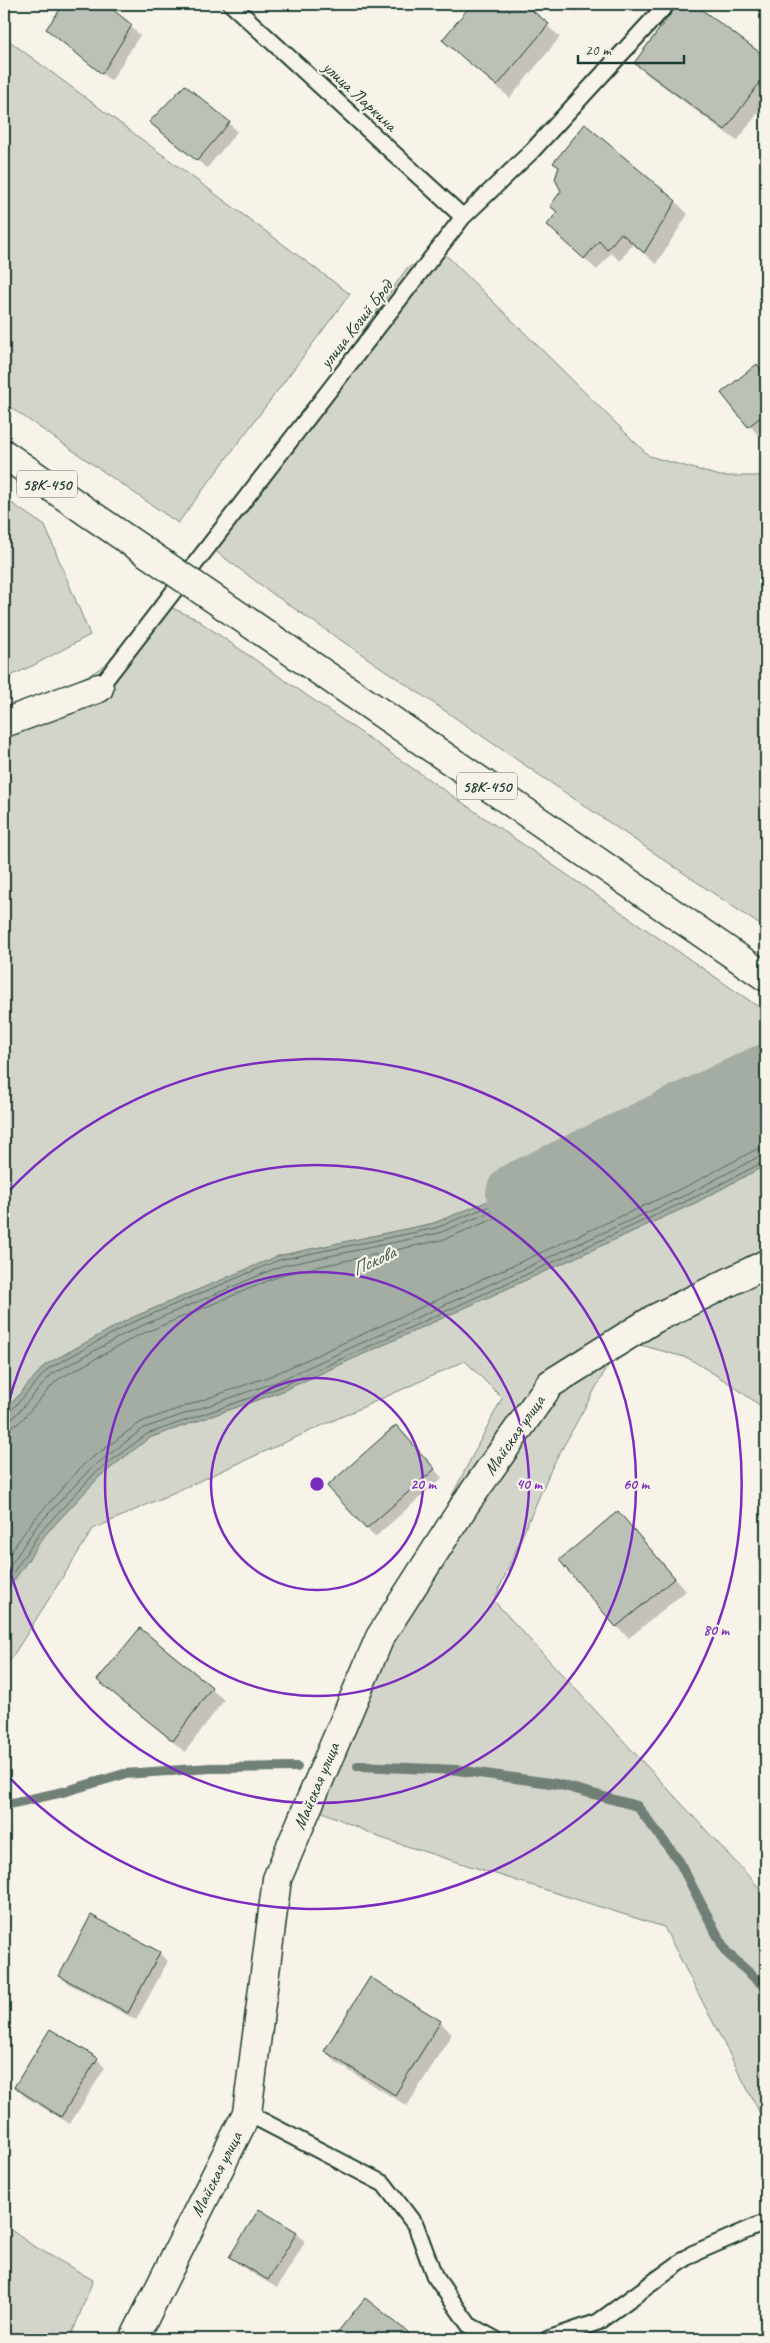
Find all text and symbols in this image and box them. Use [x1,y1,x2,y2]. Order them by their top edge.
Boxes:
scale bar [578,32,684,64]
text: 20 m [585,41,612,60]
street label: улица Ларкина [317,55,403,137]
street label: улица Козий Брод [314,274,399,373]
road number: 58К-450 [17,470,77,498]
road number: 58К-450 [457,772,517,799]
water label: Пскова [348,1239,401,1281]
street label: Майская улица [478,1389,551,1479]
centre of rings [308,1475,326,1493]
text: 20 m [410,1475,437,1494]
text: 40 m [516,1475,543,1494]
text: 60 m [623,1475,650,1494]
text: 80 m [703,1621,730,1640]
street label: Майская улица [288,1738,345,1833]
street label: Майская улица [185,2126,248,2220]

